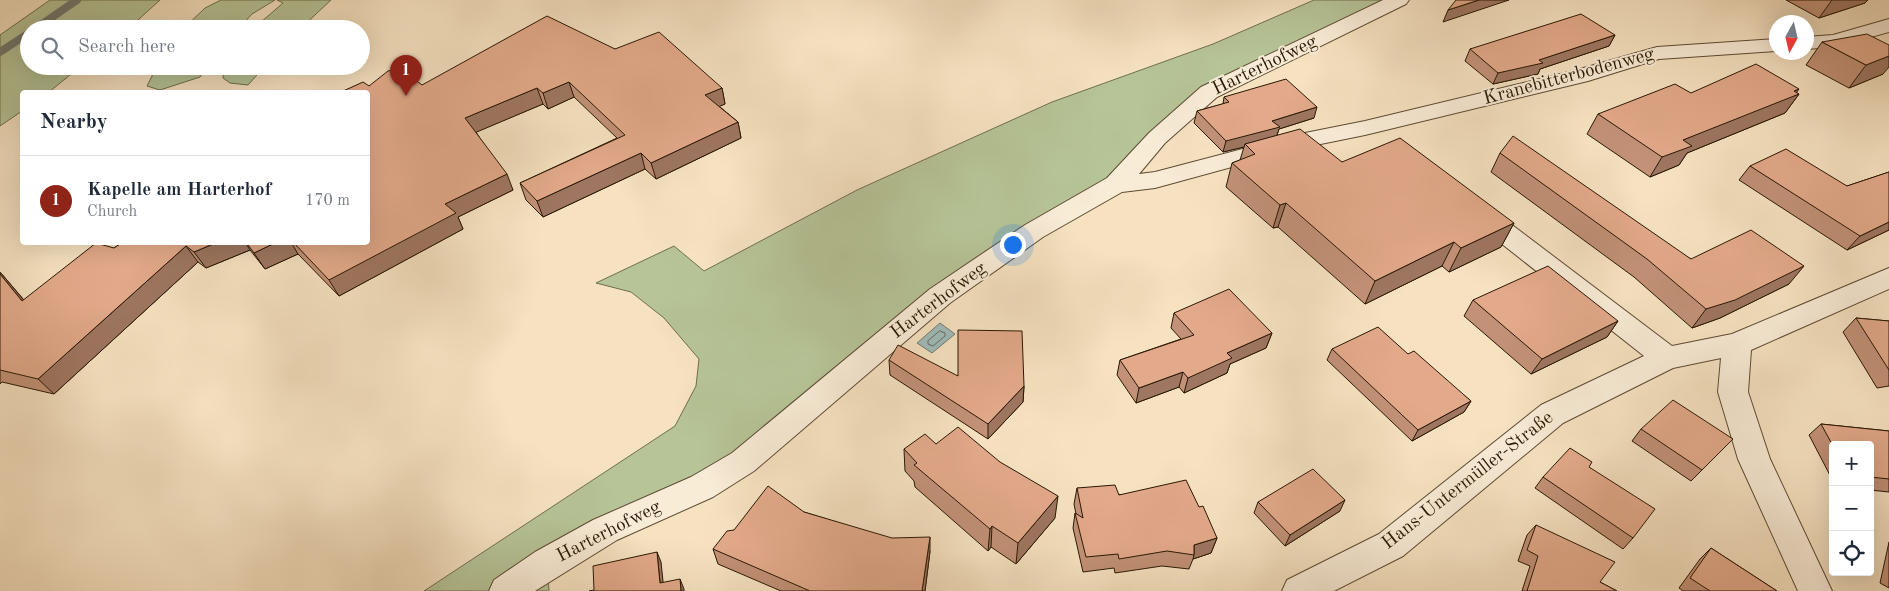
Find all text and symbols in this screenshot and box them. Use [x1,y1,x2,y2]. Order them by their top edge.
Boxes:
north arrow [1769,15,1814,60]
search box [20,20,370,75]
street label: Harterhofweg [1210,32,1321,100]
icon: search [38,34,66,62]
text: Search here [78,38,175,57]
street label: Kranebitterbodenweg [1481,45,1657,109]
pin: 1 [390,55,422,96]
text: Nearby [40,112,108,133]
text: Kapelle am Harterhof [87,181,271,200]
text: 1 [51,193,61,209]
text: 170 m [305,193,350,209]
text: Church [87,204,137,220]
your location [1000,232,1026,258]
street label: Harterhofweg [888,259,991,343]
street label: Hans-Untermüller-Straße [1379,408,1557,554]
map controls [1829,441,1874,576]
button: + [1829,441,1874,486]
button: − [1829,486,1874,531]
street label: Harterhofweg [554,497,665,566]
button: locate [1829,531,1874,576]

